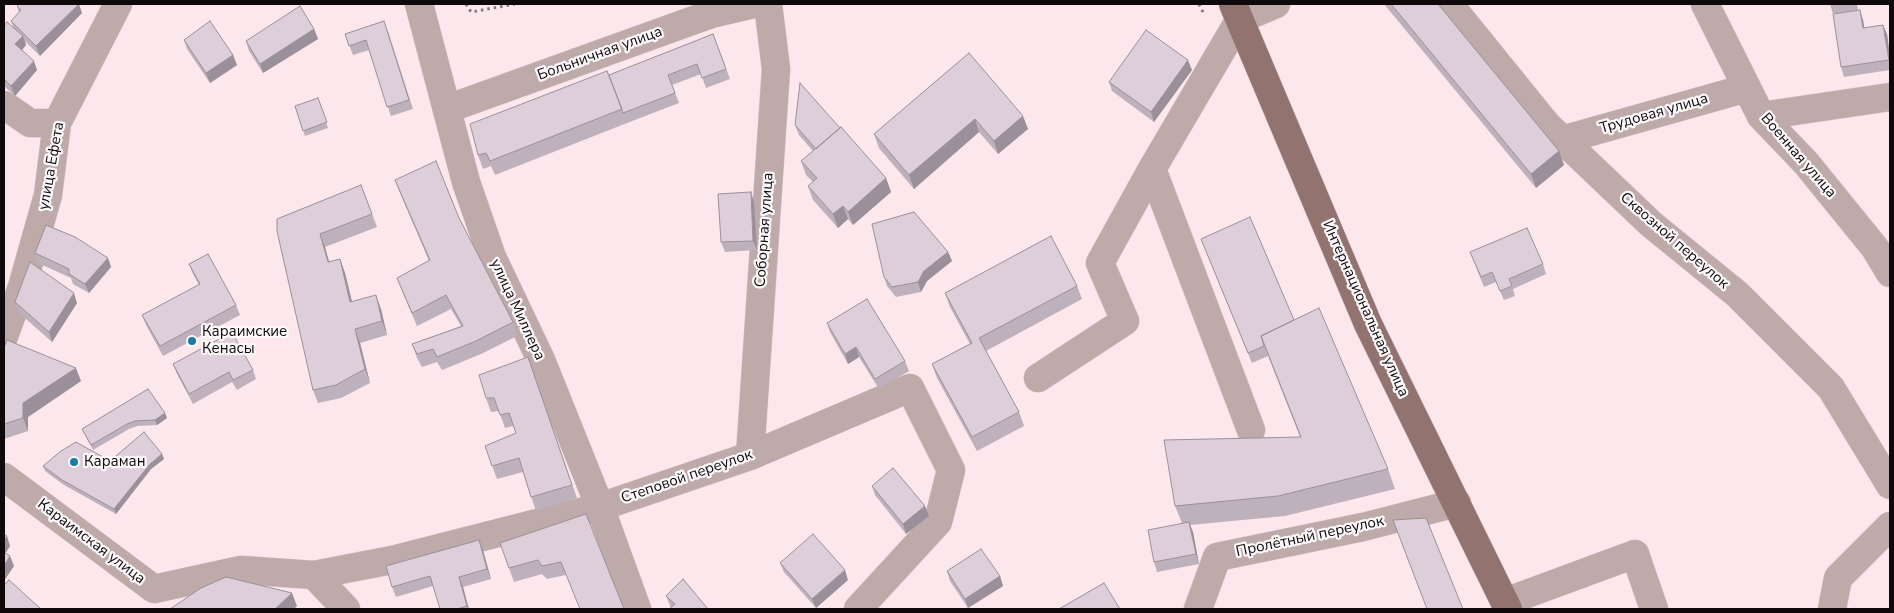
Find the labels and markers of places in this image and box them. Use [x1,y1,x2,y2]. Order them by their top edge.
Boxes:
place label: Караимские Кенасы [202,323,287,358]
marker: Караимские Кенасы [186,335,198,347]
place label: Караман [84,453,145,471]
marker: Караман [68,456,80,468]

